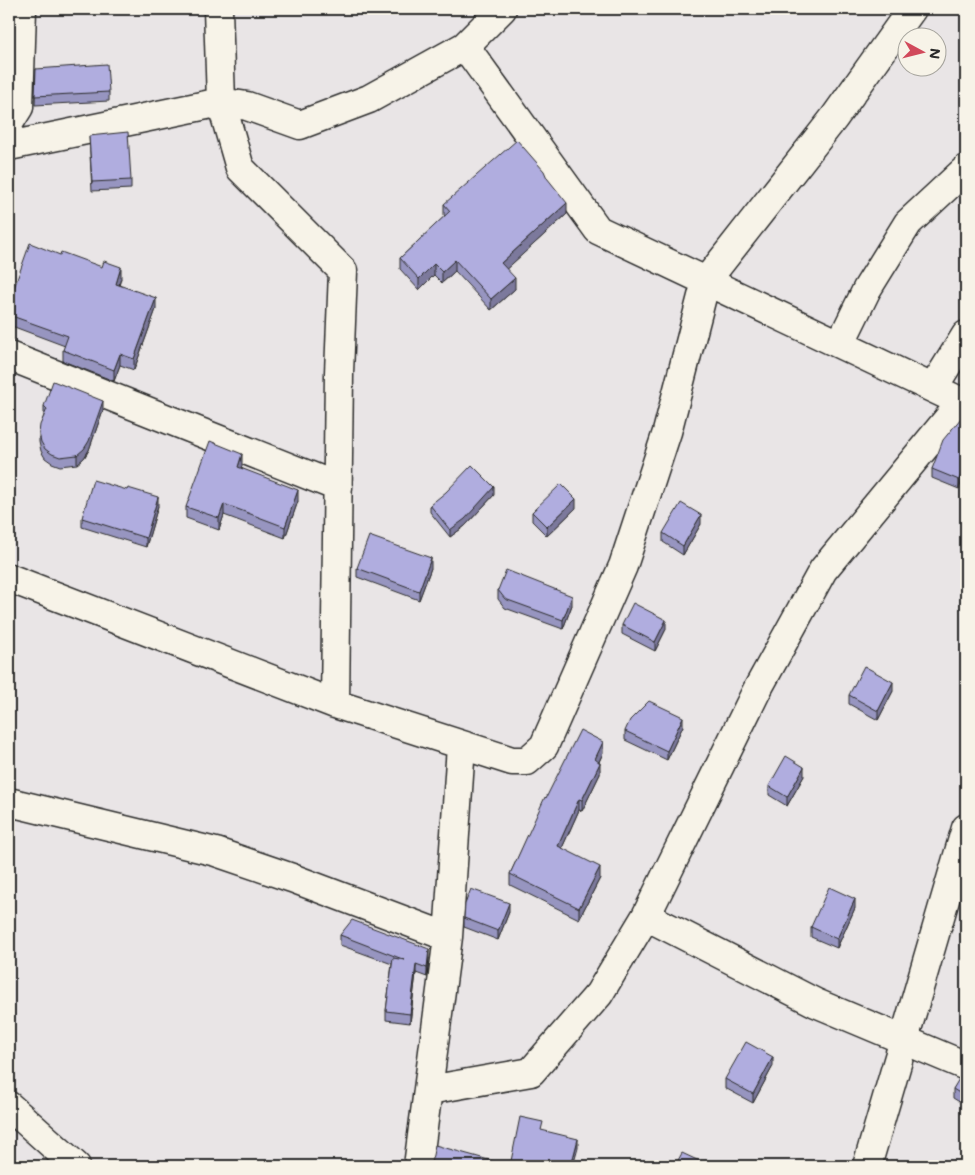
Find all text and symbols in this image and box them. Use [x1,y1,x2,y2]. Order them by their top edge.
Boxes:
north arrow [898,28,948,78]
text: N [925,47,945,60]

